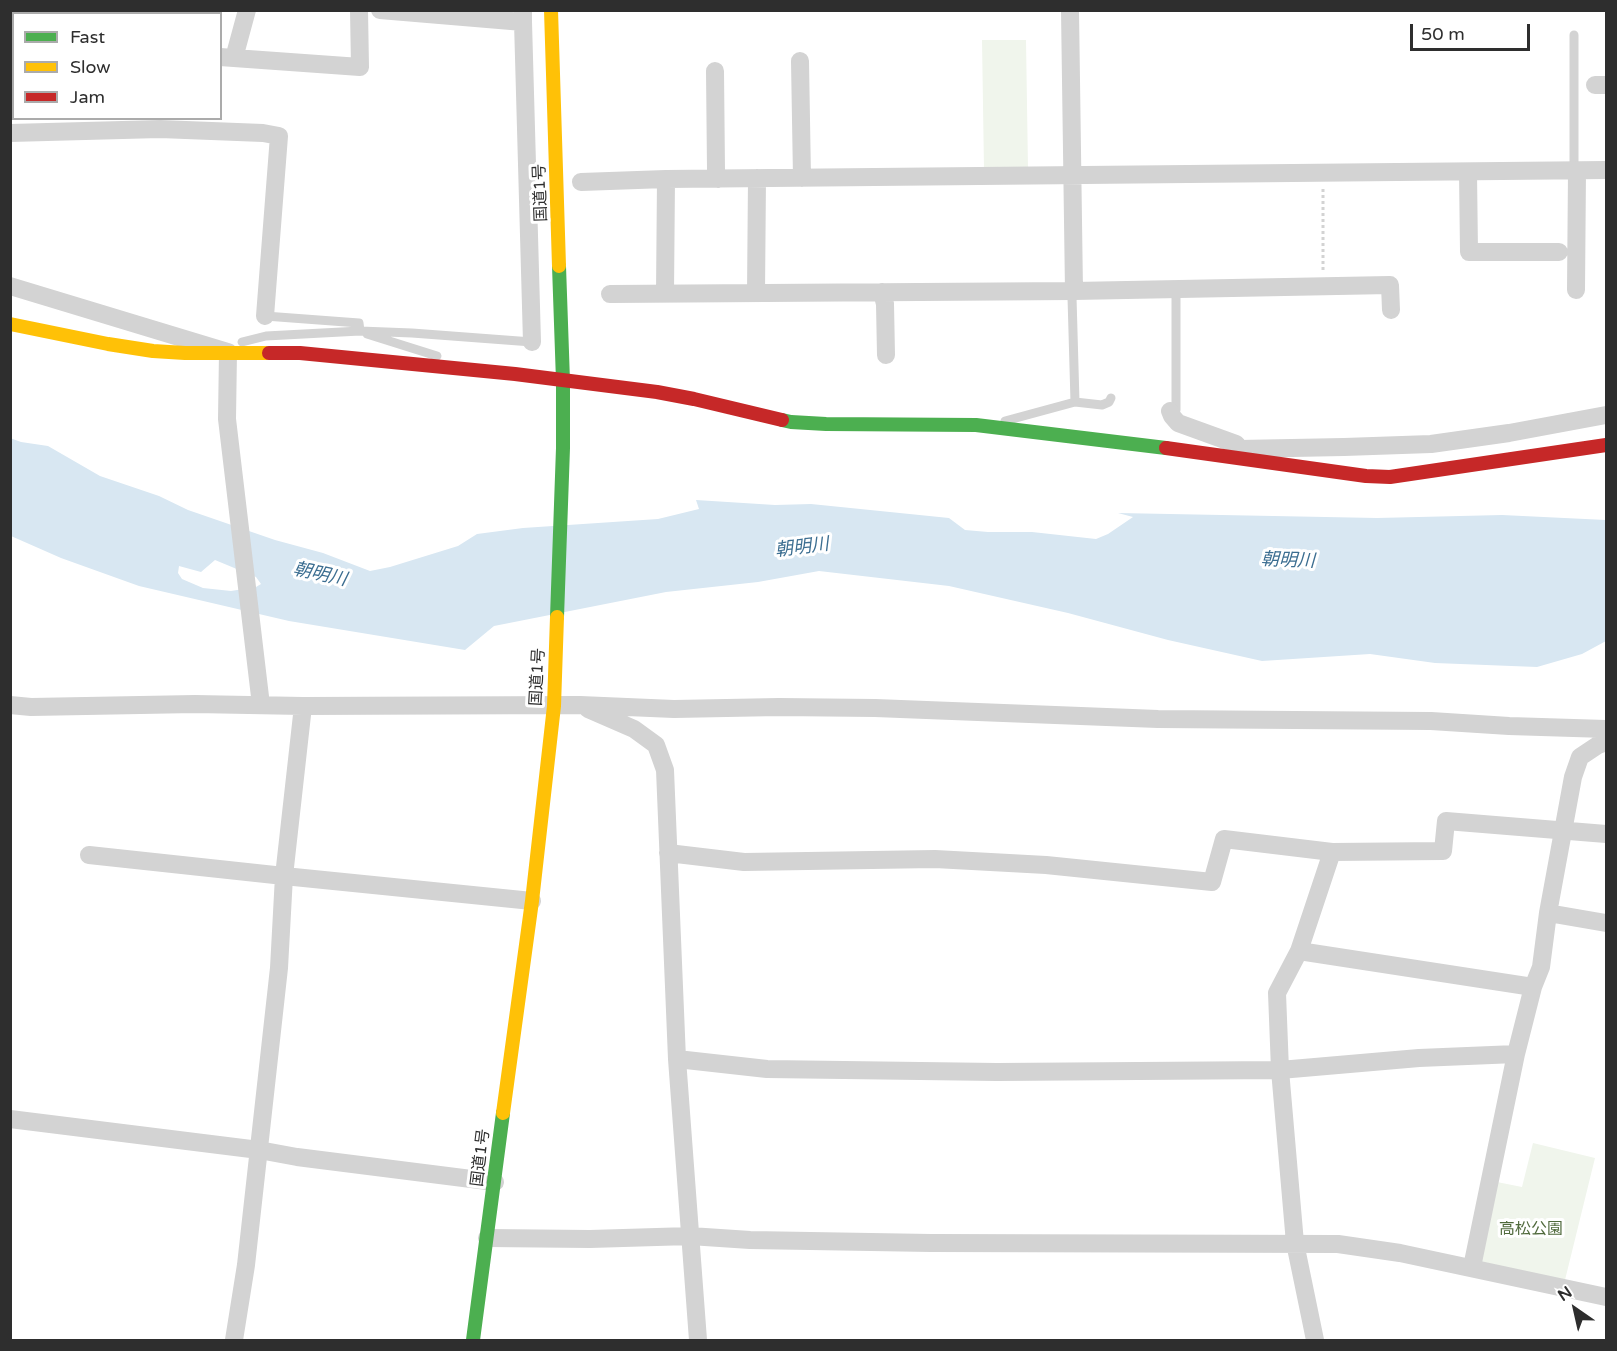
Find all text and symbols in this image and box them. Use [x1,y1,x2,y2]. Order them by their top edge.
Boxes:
legend [12,12,222,120]
scale bar [1413,12,1533,50]
text: 50 m [1421,23,1465,45]
text: Fast [70,26,105,48]
text: Slow [70,56,111,78]
text: Jam [70,86,105,108]
street label: 国道1号 [530,164,552,222]
water label: 朝明川 [774,534,830,562]
water label: 朝明川 [1261,549,1315,573]
water label: 朝明川 [291,559,349,591]
street label: 国道1号 [527,648,549,706]
street label: 国道1号 [468,1128,494,1188]
park label: 高松公園 [1499,1220,1563,1240]
north arrow [1545,1279,1605,1339]
text: N [1554,1282,1576,1306]

